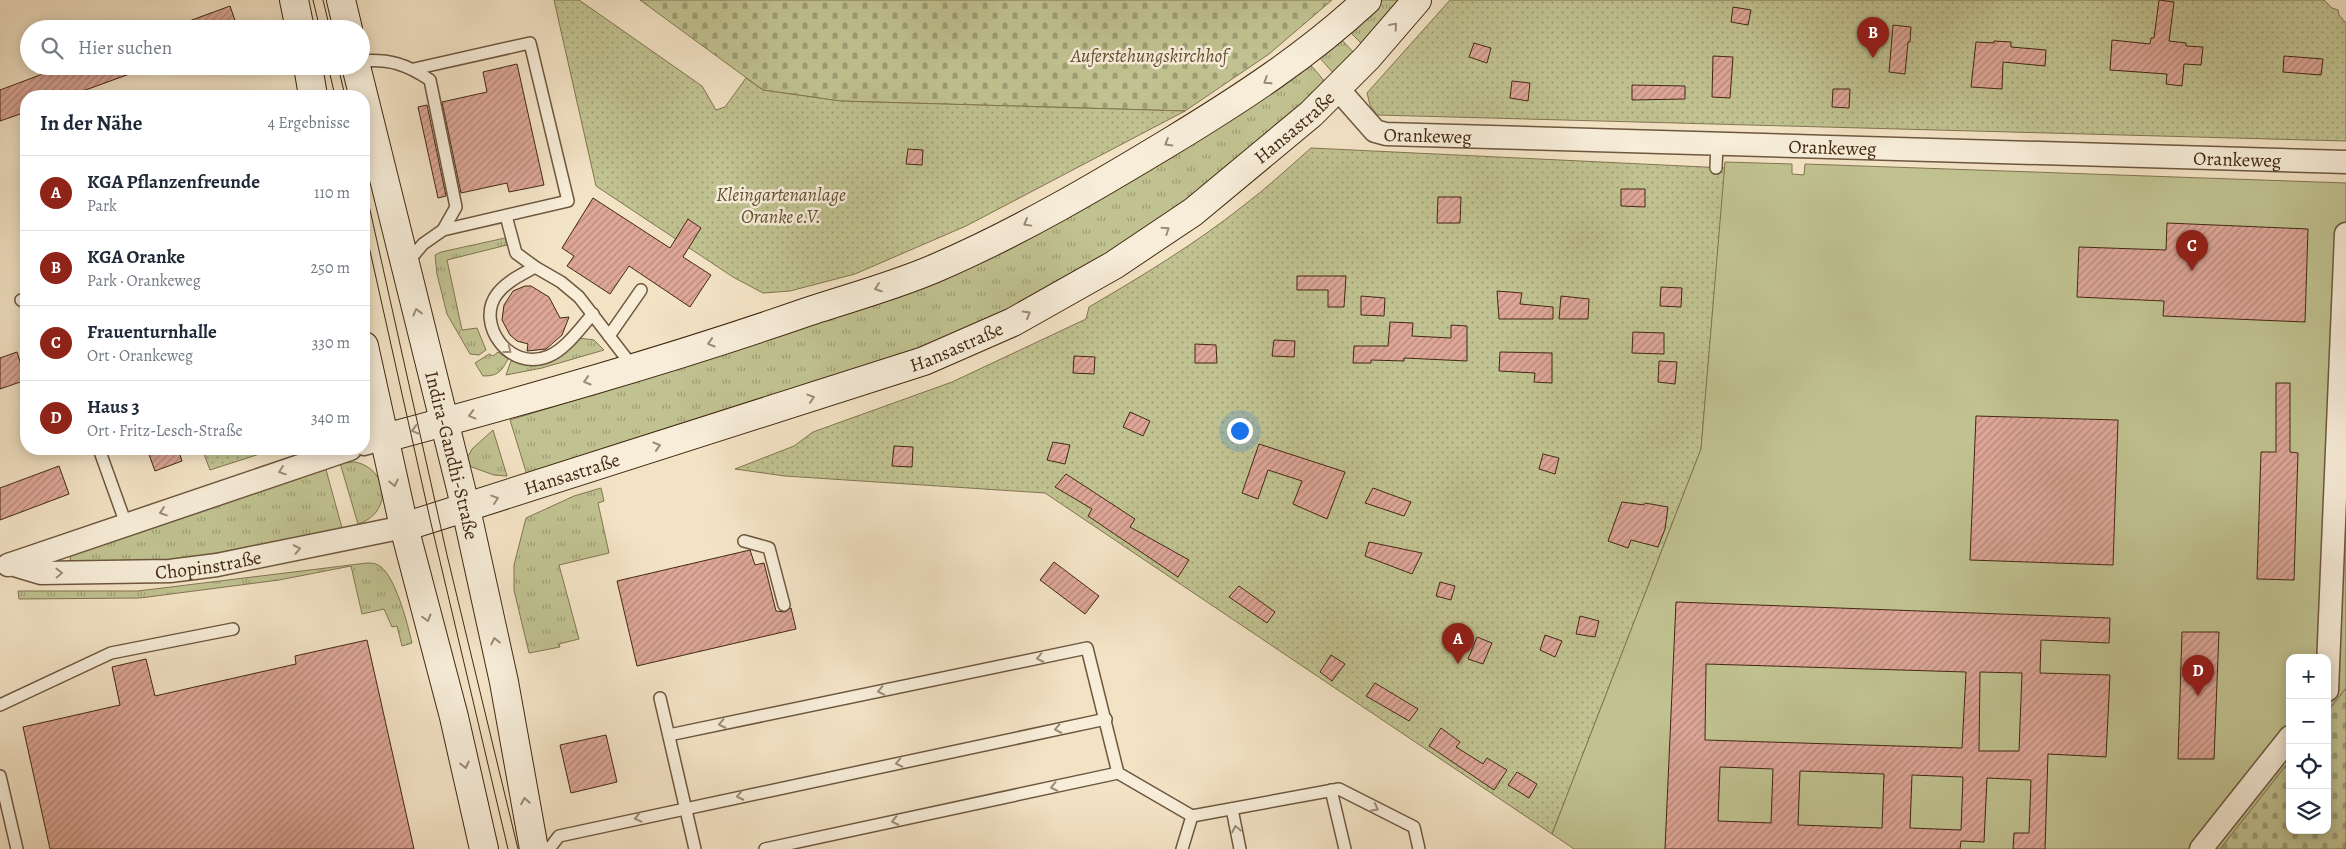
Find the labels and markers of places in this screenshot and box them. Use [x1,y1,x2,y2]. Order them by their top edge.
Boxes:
pin: B [1857,17,1889,58]
pin: C [2176,230,2208,271]
pin: A [1442,623,1474,664]
pin: D [2182,655,2214,696]

